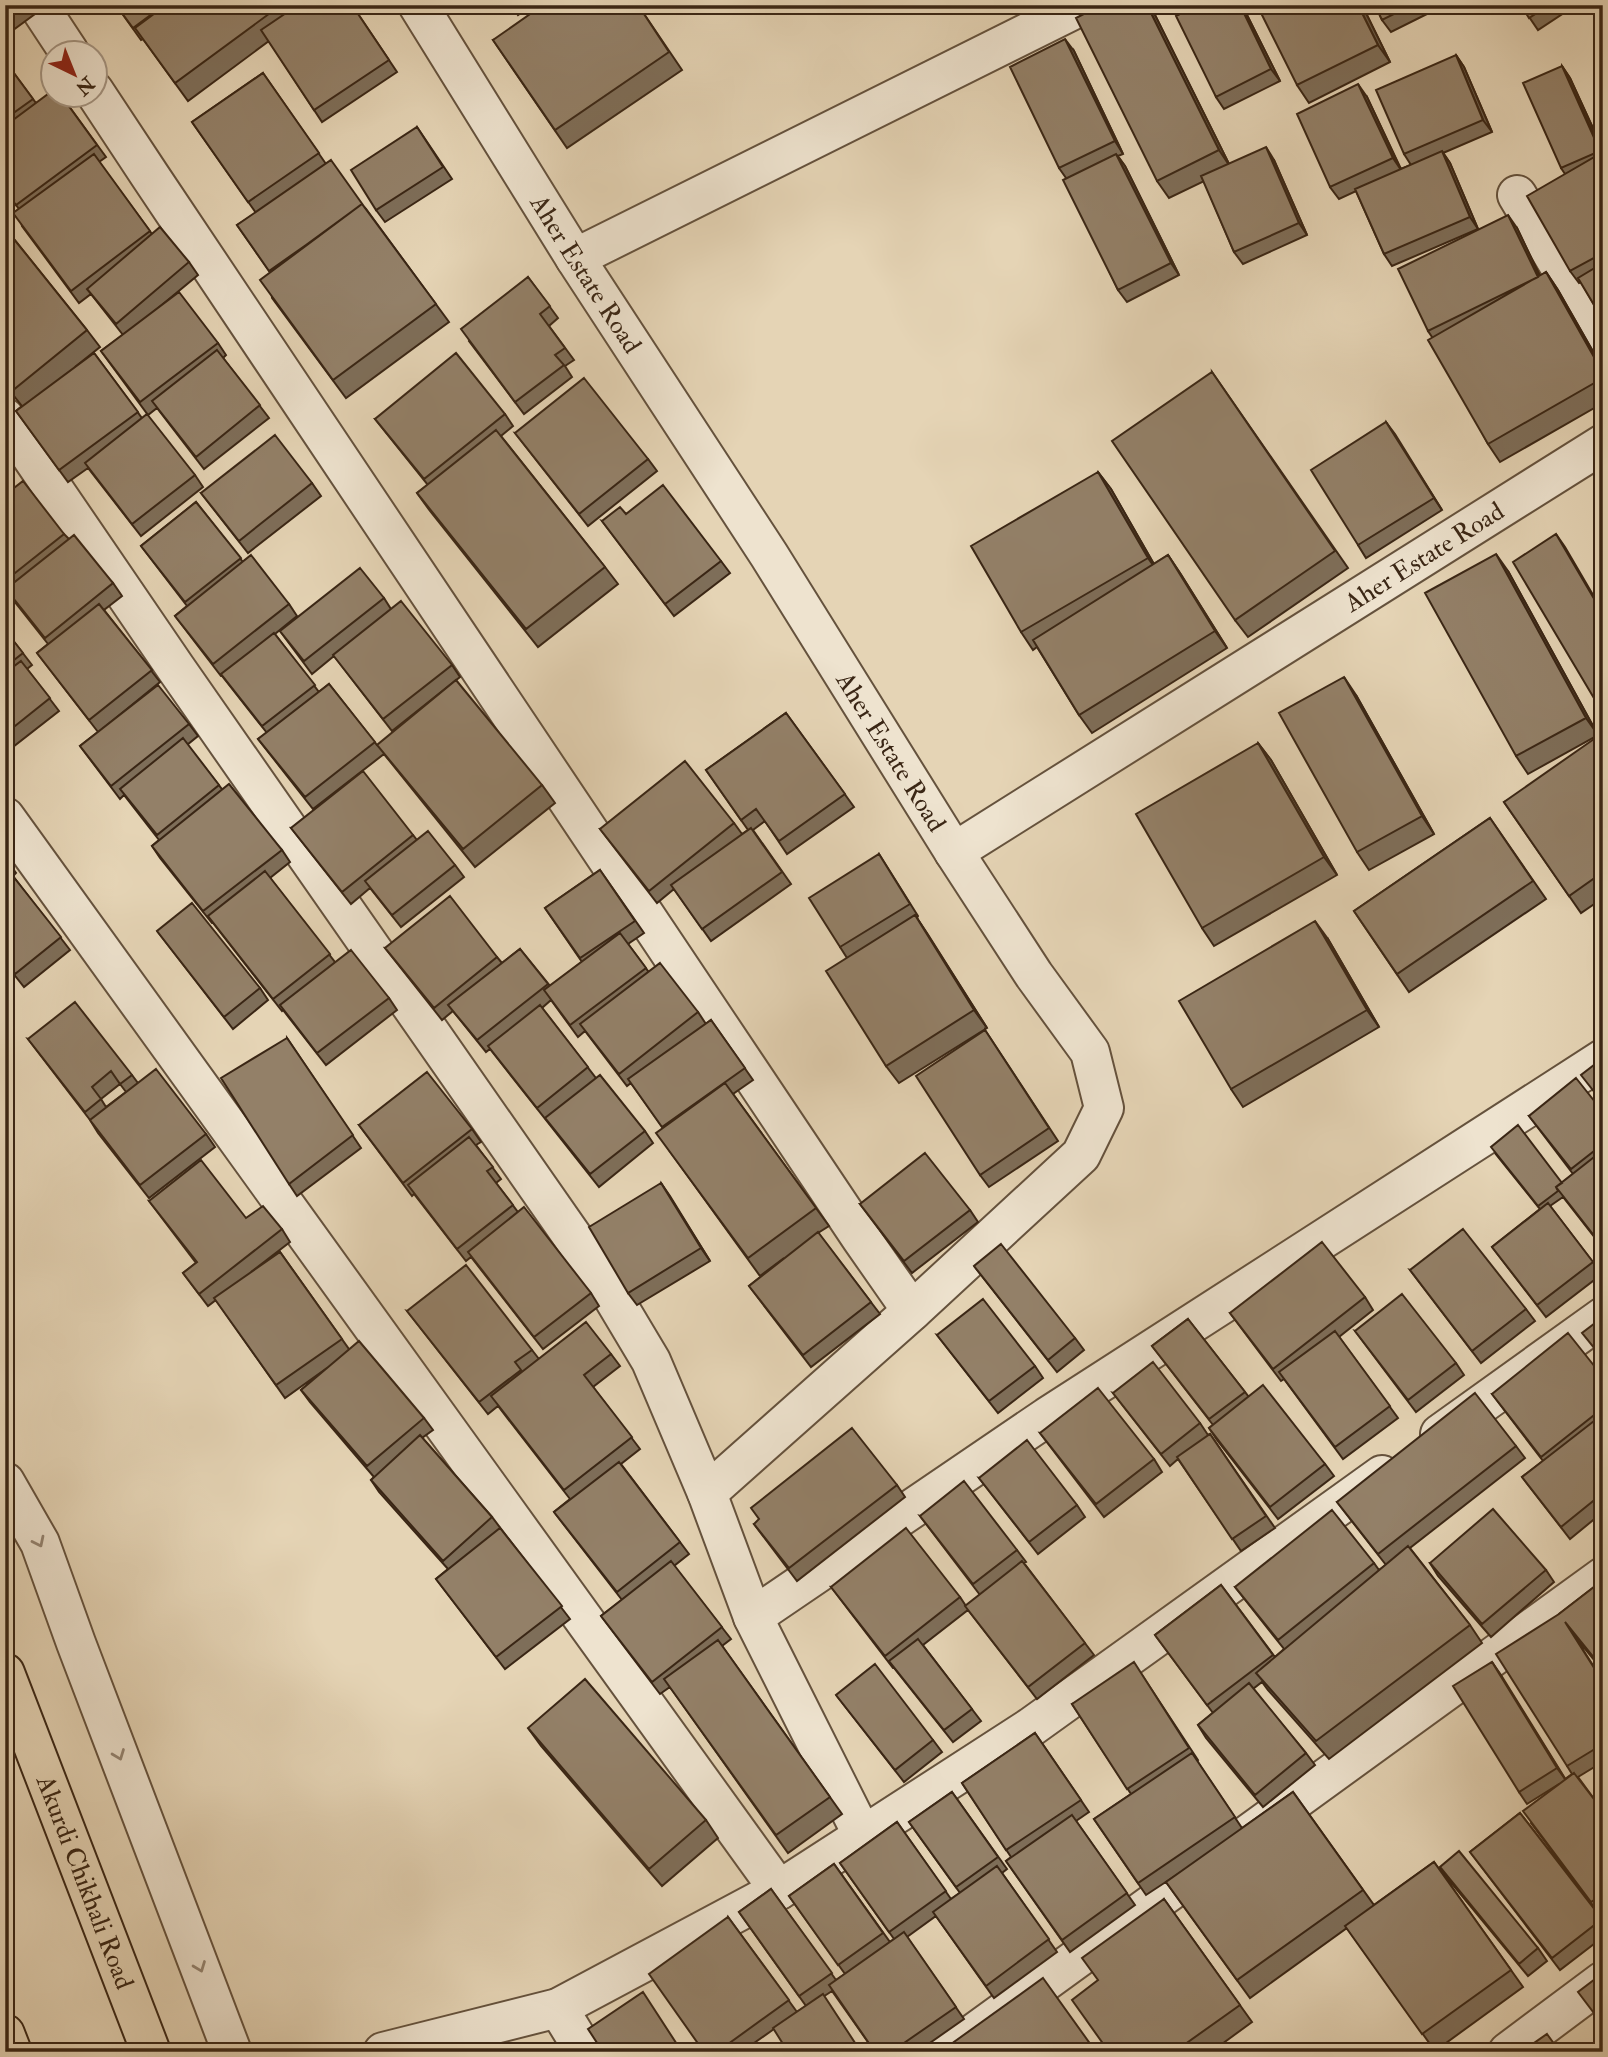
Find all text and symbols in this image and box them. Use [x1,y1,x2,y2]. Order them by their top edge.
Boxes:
north arrow [38,38,108,108]
text: N [70,70,100,101]
street label: Aher Estate Road [522,188,648,360]
street label: Aher Estate Road [1338,495,1510,620]
street label: Aher Estate Road [828,665,952,838]
one-way arrow [30,1535,44,1547]
one-way arrow [110,1748,124,1760]
street label: Akurdi Chikhali Road [29,1770,140,1994]
one-way arrow [192,1961,206,1973]

